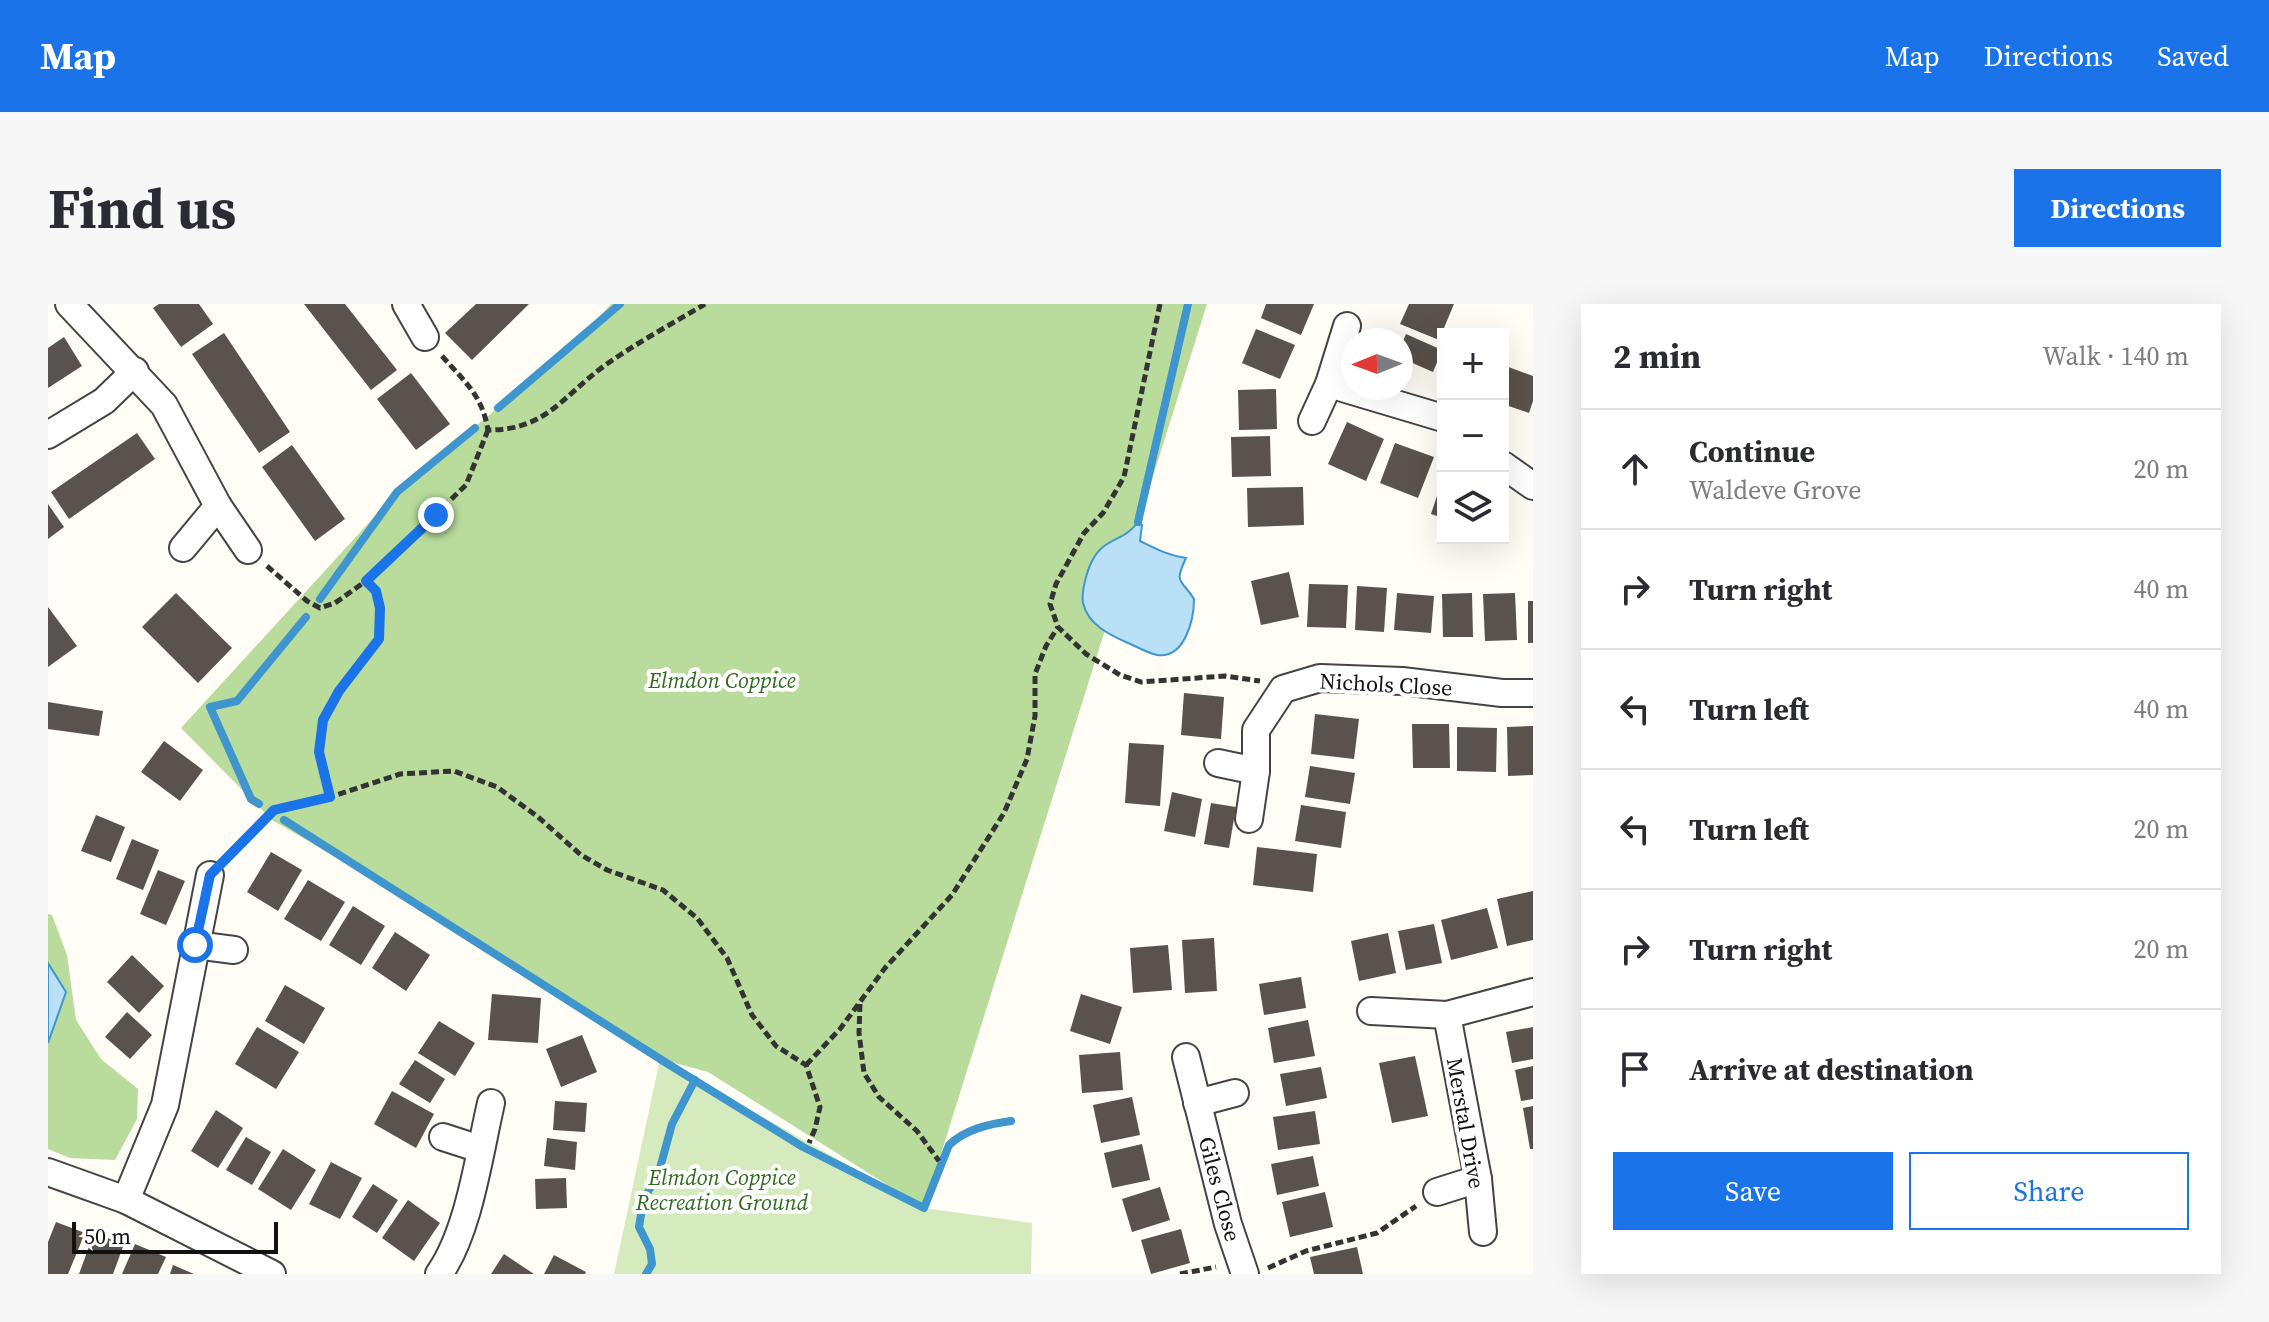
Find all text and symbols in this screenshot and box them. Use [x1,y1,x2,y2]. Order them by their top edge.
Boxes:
text: Map [40,30,116,82]
text: Map [1885,37,1940,75]
text: Directions [1984,37,2113,75]
text: Saved [2157,37,2229,75]
button: Directions [2014,169,2221,247]
text: Find us [48,170,236,247]
north arrow [1341,328,1413,400]
map controls [1437,328,1509,544]
button: + [1437,328,1509,400]
text: 2 min [1613,333,1701,379]
text: Walk · 140 m [2042,338,2189,374]
button: − [1437,400,1509,472]
text: Continue [1689,431,1815,472]
icon: ahead [1613,447,1657,491]
text: 20 m [2134,451,2189,487]
button: layers [1437,472,1509,544]
text: Waldeve Grove [1689,472,1861,508]
route end [418,497,454,533]
icon: right [1613,567,1657,611]
text: Turn right [1689,569,1832,610]
text: 40 m [2134,571,2189,607]
park label: Elmdon Coppice [647,665,796,695]
street label: Nichols Close [1319,666,1453,702]
icon: left [1613,687,1657,731]
text: Turn left [1689,689,1809,730]
text: 40 m [2134,691,2189,727]
icon: left [1613,807,1657,851]
text: Turn left [1689,809,1809,850]
text: 20 m [2134,811,2189,847]
route start [177,927,213,963]
icon: right [1613,927,1657,971]
text: Turn right [1689,929,1832,970]
text: 20 m [2134,931,2189,967]
icon: arrive [1613,1047,1657,1091]
text: Arrive at destination [1689,1049,1974,1090]
street label: Merstal Drive [1440,1055,1492,1191]
street label: Giles Close [1192,1133,1248,1245]
button: Save [1613,1152,1893,1230]
button: Share [1909,1152,2189,1230]
park label: Elmdon Coppice Recreation Ground [635,1162,809,1217]
scale bar [72,1218,278,1254]
text: 50 m [84,1221,131,1251]

